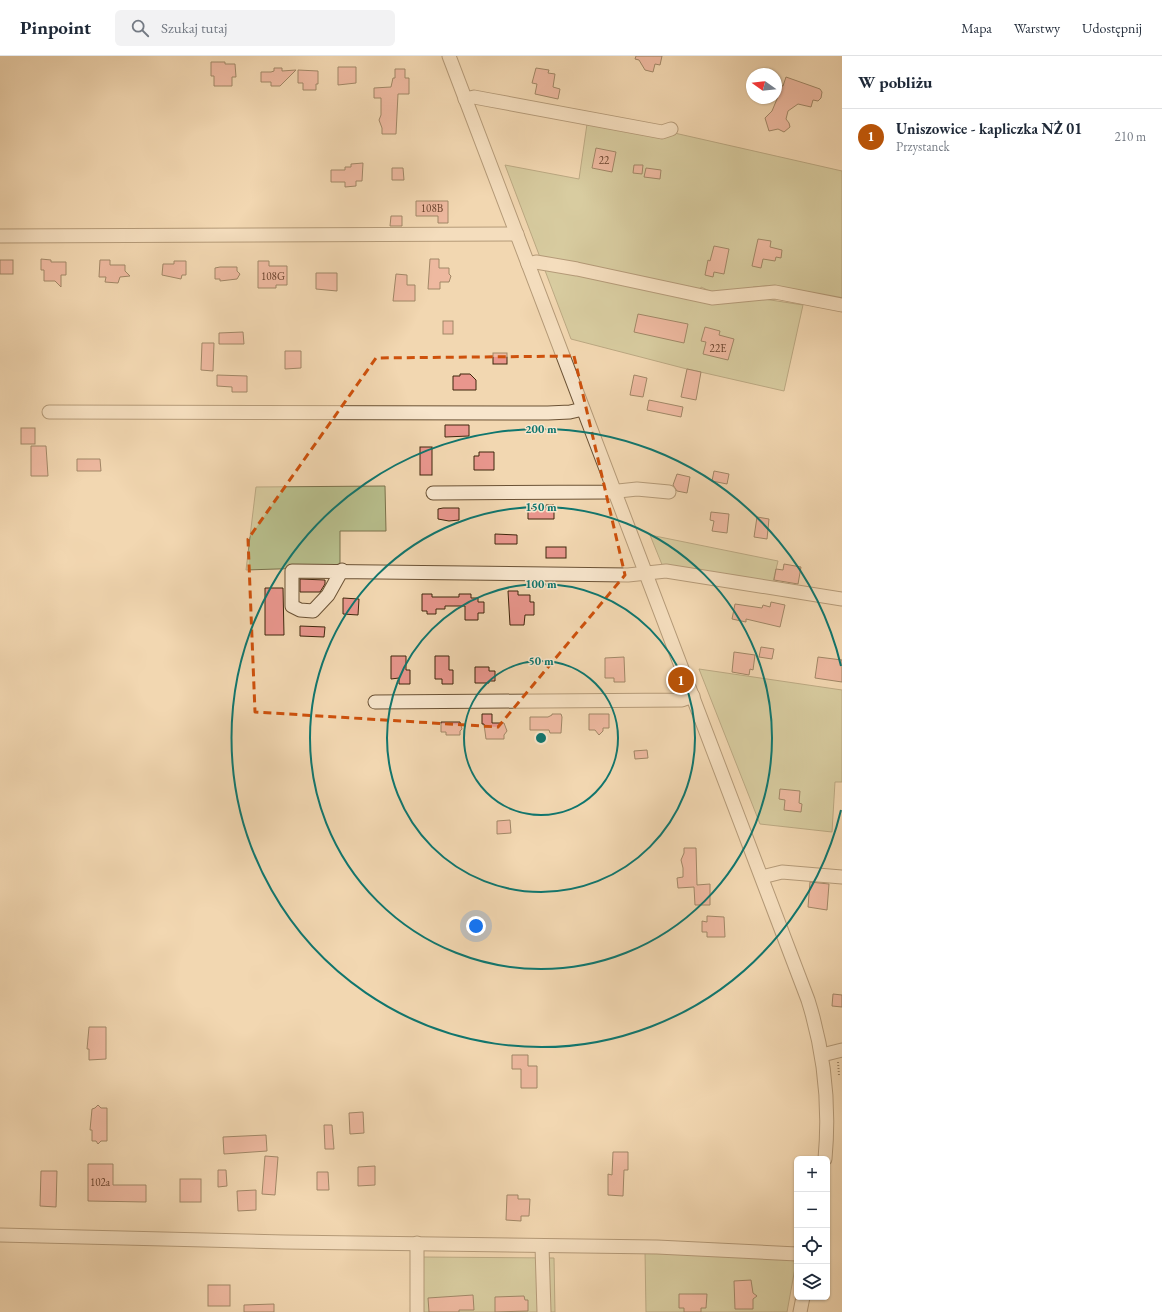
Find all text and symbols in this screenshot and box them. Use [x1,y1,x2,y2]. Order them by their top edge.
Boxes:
search box [115,10,395,46]
text: Pinpoint [20,15,91,40]
icon: search [129,17,151,39]
text: Szukaj tutaj [161,18,227,37]
text: Mapa [961,19,992,37]
text: Warstwy [1014,19,1060,37]
text: Udostępnij [1082,19,1142,37]
north arrow [746,68,782,104]
text: W pobliżu [858,71,932,93]
text: Uniszowice - kapliczka NŻ 01 [896,119,1082,138]
text: 1 [868,128,874,145]
text: 210 m [1115,128,1146,145]
text: Przystanek [896,138,950,155]
house number: 22 [599,153,610,167]
house number: 108B [421,201,444,215]
house number: 108G [261,269,285,283]
house number: 22E [710,341,726,355]
text: 200 m [525,421,557,437]
text: 150 m [525,499,557,515]
text: 100 m [525,576,557,592]
text: 50 m [528,653,554,669]
pin: 1 [668,665,694,695]
centre of rings [534,731,548,745]
your location [466,916,486,936]
map controls [794,1156,830,1300]
button: + [794,1156,830,1192]
house number: 102a [90,1175,111,1189]
button: − [794,1192,830,1228]
button: locate [794,1228,830,1264]
button: layers [794,1264,830,1300]

